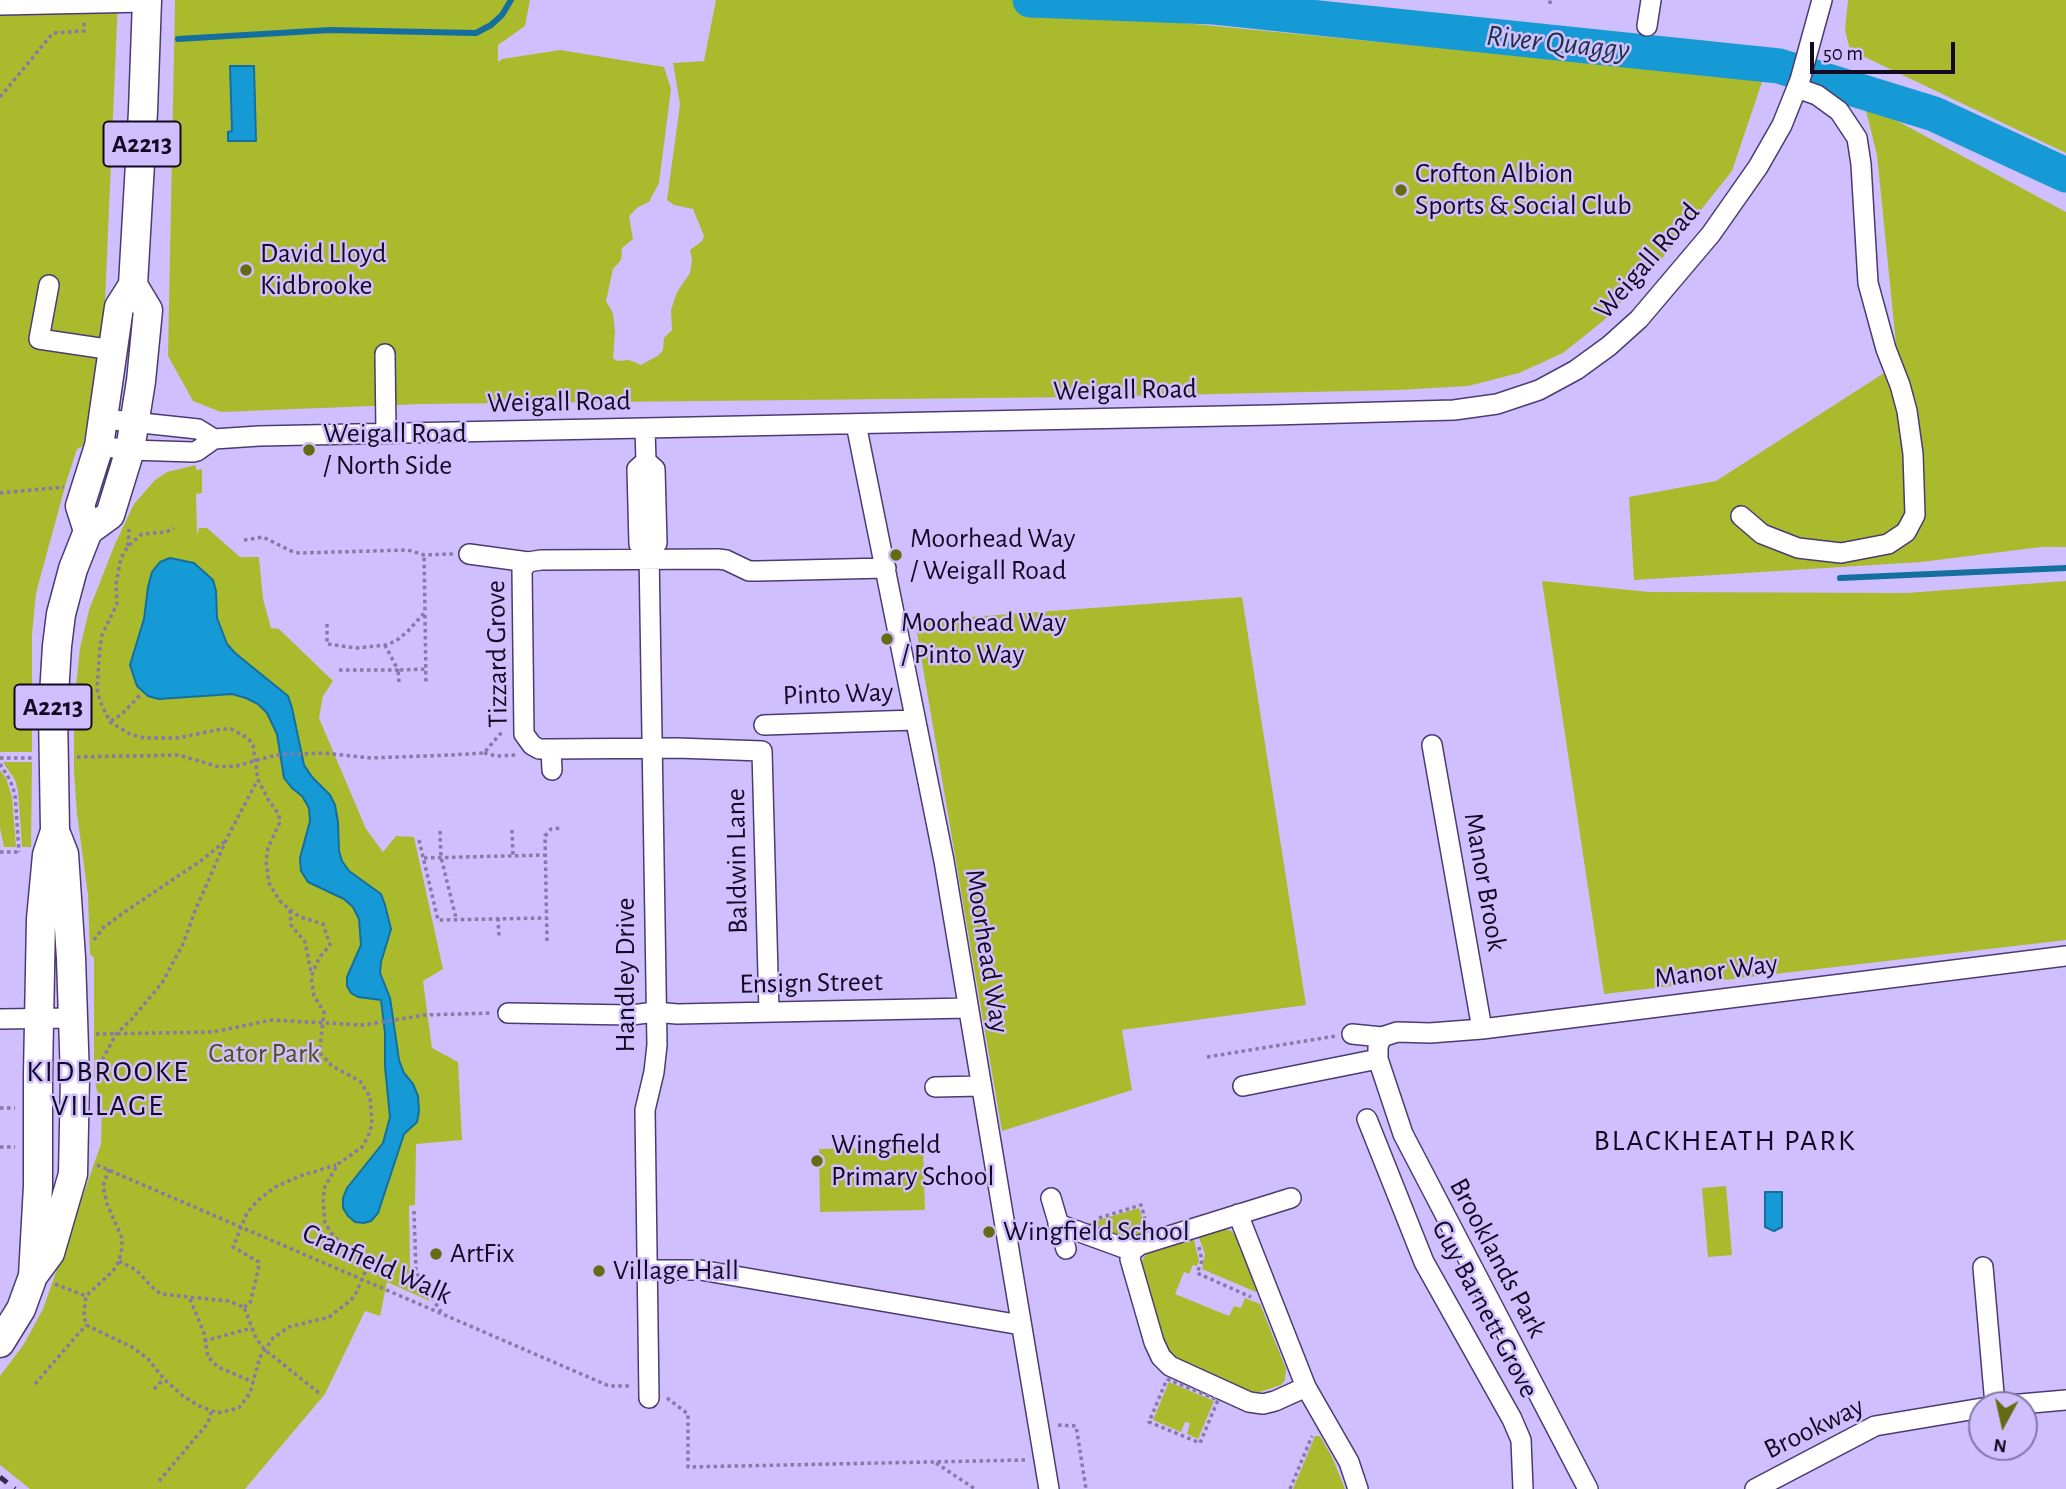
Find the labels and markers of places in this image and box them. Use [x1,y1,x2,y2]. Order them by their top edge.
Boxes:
place label: Crofton Albion Sports & Social Club [1415,157,1632,223]
marker: Crofton Albion Sports & Social Club [1393,182,1409,198]
place label: David Lloyd Kidbrooke [260,237,386,303]
marker: David Lloyd Kidbrooke [238,262,254,278]
place label: Weigall Road / North Side [323,417,467,483]
marker: Weigall Road / North Side [301,442,317,458]
place label: Moorhead Way / Weigall Road [910,522,1075,588]
marker: Moorhead Way / Weigall Road [888,547,904,563]
place label: Moorhead Way / Pinto Way [901,606,1066,672]
marker: Moorhead Way / Pinto Way [879,631,895,647]
place label: Wingfield Primary School [831,1128,994,1194]
marker: Wingfield Primary School [809,1153,825,1169]
place label: Wingfield School [1003,1215,1190,1249]
marker: Wingfield School [981,1224,997,1240]
place label: ArtFix [450,1237,514,1271]
marker: ArtFix [428,1246,444,1262]
place label: Village Hall [613,1254,739,1288]
marker: Village Hall [591,1263,607,1279]

